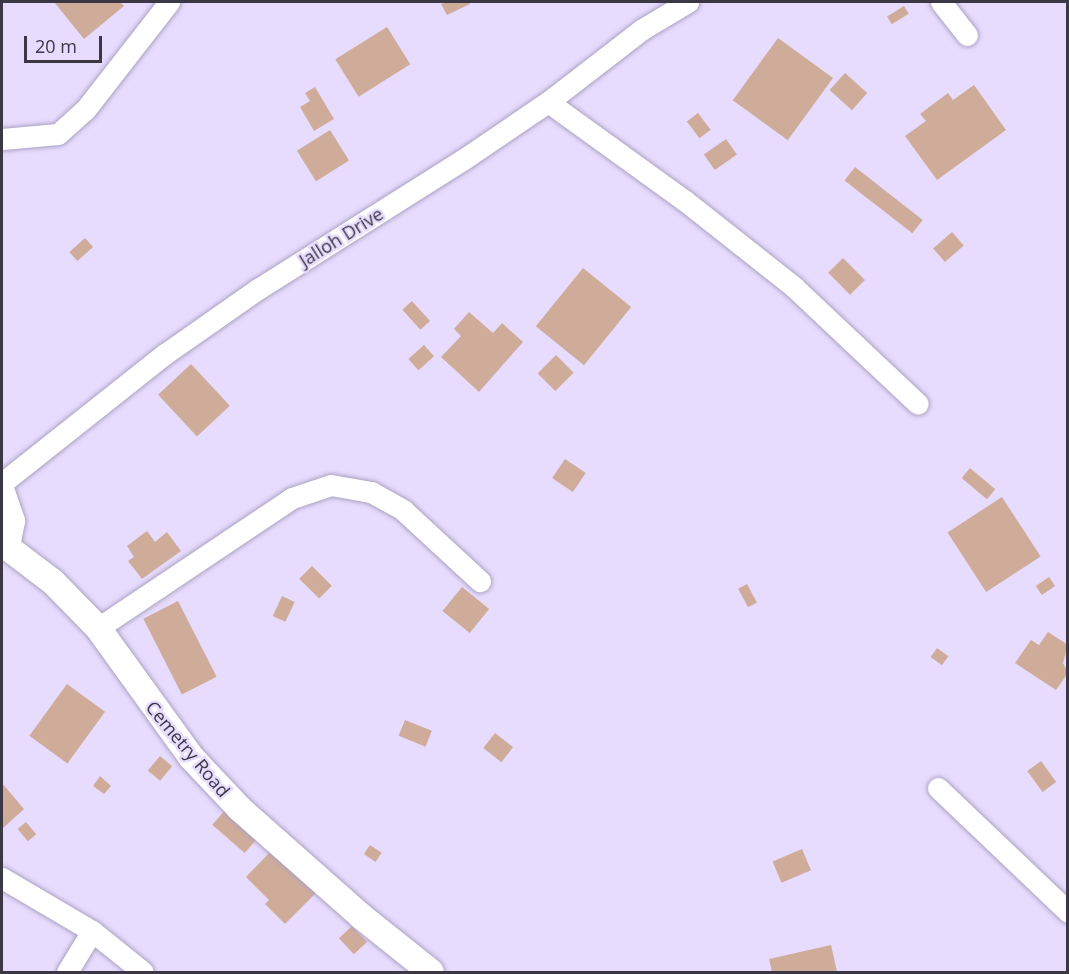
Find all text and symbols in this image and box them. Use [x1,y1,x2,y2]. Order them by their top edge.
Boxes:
scale bar [27,24,105,62]
text: 20 m [35,34,77,58]
street label: Jalloh Drive [295,203,387,271]
street label: Cemetry Road [142,697,234,801]

